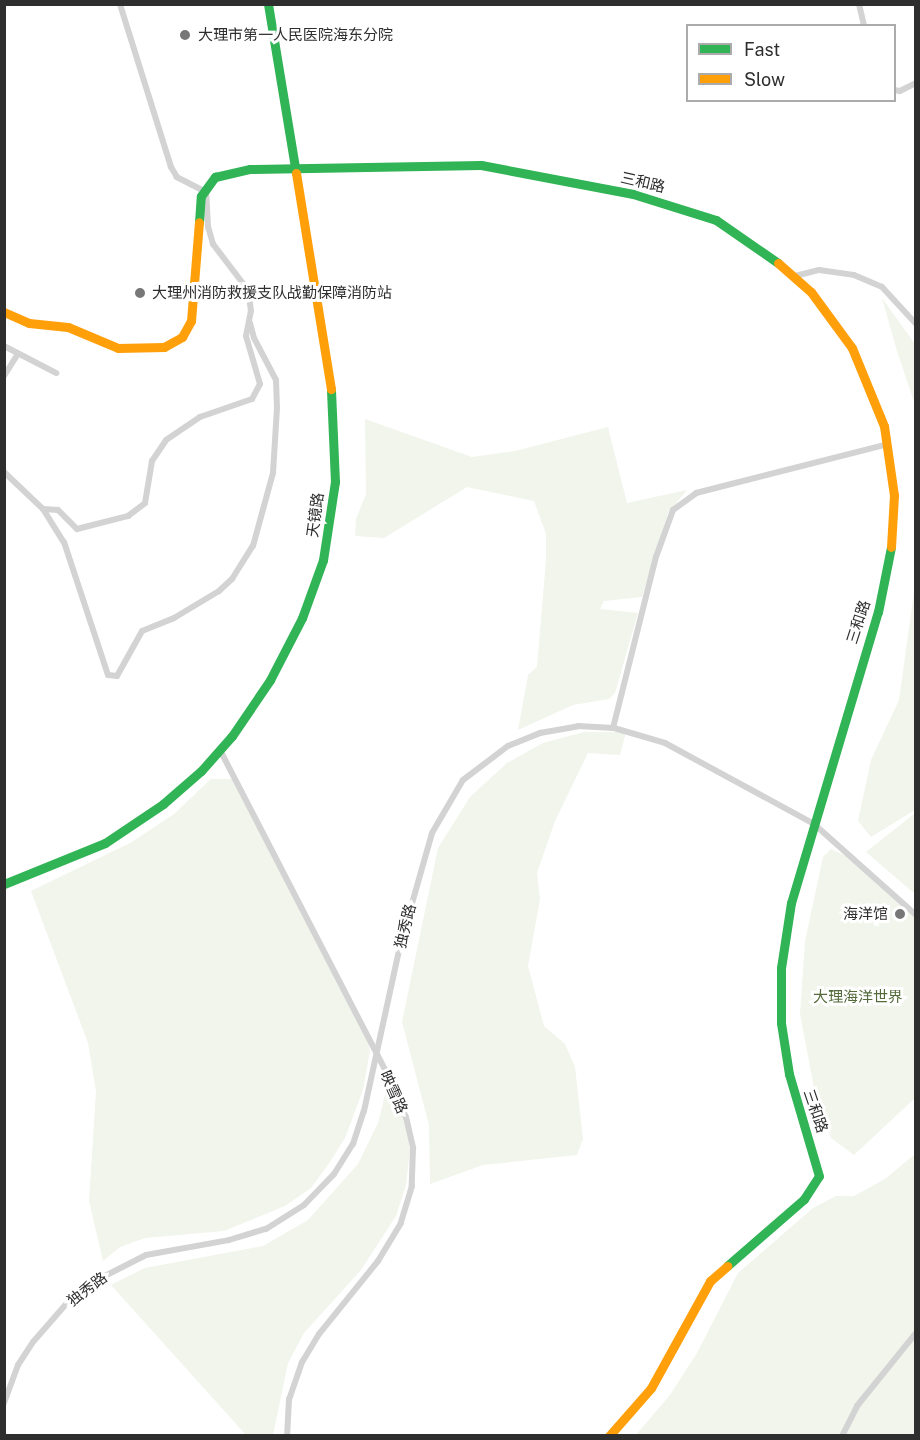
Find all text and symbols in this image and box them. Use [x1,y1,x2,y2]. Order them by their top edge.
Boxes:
legend [686,24,896,102]
marker: 大理市第一人民医院海东分院 [176,26,194,44]
place label: 大理市第一人民医院海东分院 [198,26,393,44]
text: Fast [744,39,780,60]
text: Slow [744,69,785,90]
street label: 三和路 [619,168,667,196]
place label: 大理州消防救援支队战勤保障消防站 [152,284,392,302]
marker: 大理州消防救援支队战勤保障消防站 [133,286,147,300]
street label: 天镜路 [303,491,327,539]
street label: 三和路 [842,598,874,646]
street label: 独秀路 [391,902,419,950]
place label: 海洋馆 [843,905,888,923]
marker: 海洋馆 [893,907,907,921]
park label: 大理海洋世界 [813,988,903,1006]
street label: 映雪路 [377,1068,411,1116]
street label: 三和路 [800,1087,832,1135]
street label: 独秀路 [64,1268,110,1310]

